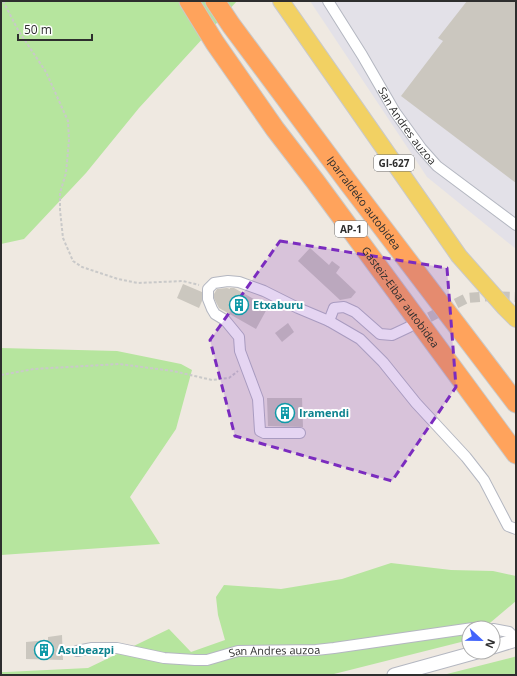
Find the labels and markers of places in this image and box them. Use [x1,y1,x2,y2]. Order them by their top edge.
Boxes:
building icon: Etxaburu [228,294,250,316]
place label: Etxaburu [253,297,303,312]
building icon: Iramendi [274,402,296,424]
place label: Iramendi [299,405,349,420]
building icon: Asubeazpi [33,639,55,661]
place label: Asubeazpi [58,642,114,657]

